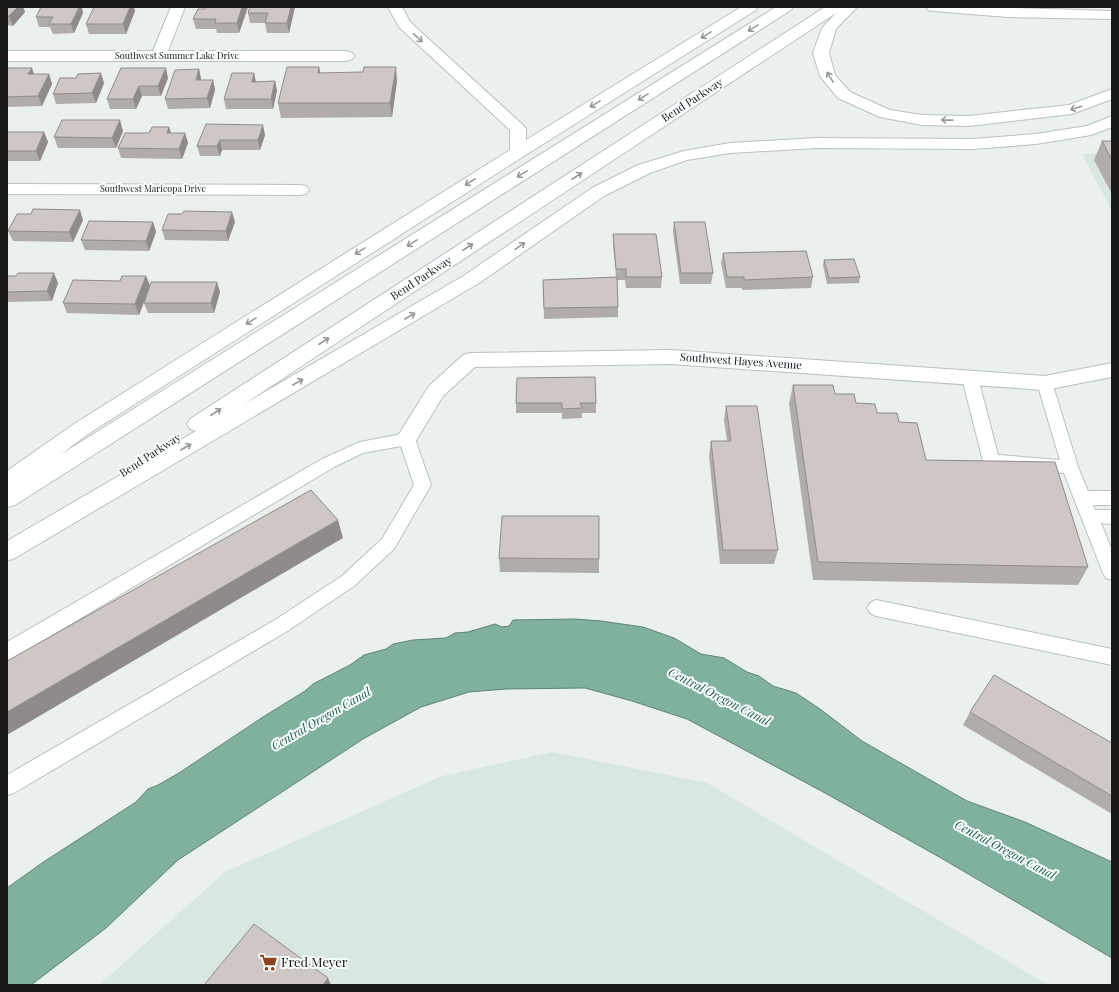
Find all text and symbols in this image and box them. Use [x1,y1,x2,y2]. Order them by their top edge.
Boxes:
one-way arrow [748,24,759,32]
one-way arrow [701,31,712,39]
one-way arrow [413,33,423,42]
street label: Southwest Summer Lake Drive [115,49,239,61]
one-way arrow [826,72,834,83]
street label: Bend Parkway [658,74,726,125]
one-way arrow [638,93,649,101]
one-way arrow [589,100,601,108]
one-way arrow [1069,105,1082,112]
one-way arrow [941,117,954,124]
one-way arrow [516,170,527,178]
one-way arrow [571,172,582,180]
one-way arrow [465,178,476,186]
street label: Southwest Maricopa Drive [100,182,207,194]
one-way arrow [406,239,417,247]
one-way arrow [514,242,525,250]
one-way arrow [463,243,474,251]
one-way arrow [355,247,366,256]
street label: Bend Parkway [387,252,455,303]
one-way arrow [404,311,416,319]
one-way arrow [246,317,257,325]
one-way arrow [319,337,330,346]
street label: Southwest Hayes Avenue [680,349,803,372]
one-way arrow [292,377,304,385]
one-way arrow [210,408,221,417]
street label: Bend Parkway [116,429,184,480]
one-way arrow [179,443,191,451]
water label: Central Oregon Canal [666,664,774,729]
water label: Central Oregon Canal [268,683,374,753]
water label: Central Oregon Canal [952,816,1059,883]
supermarket icon: Fred Meyer [258,952,278,972]
place label: Fred Meyer [281,953,348,970]

